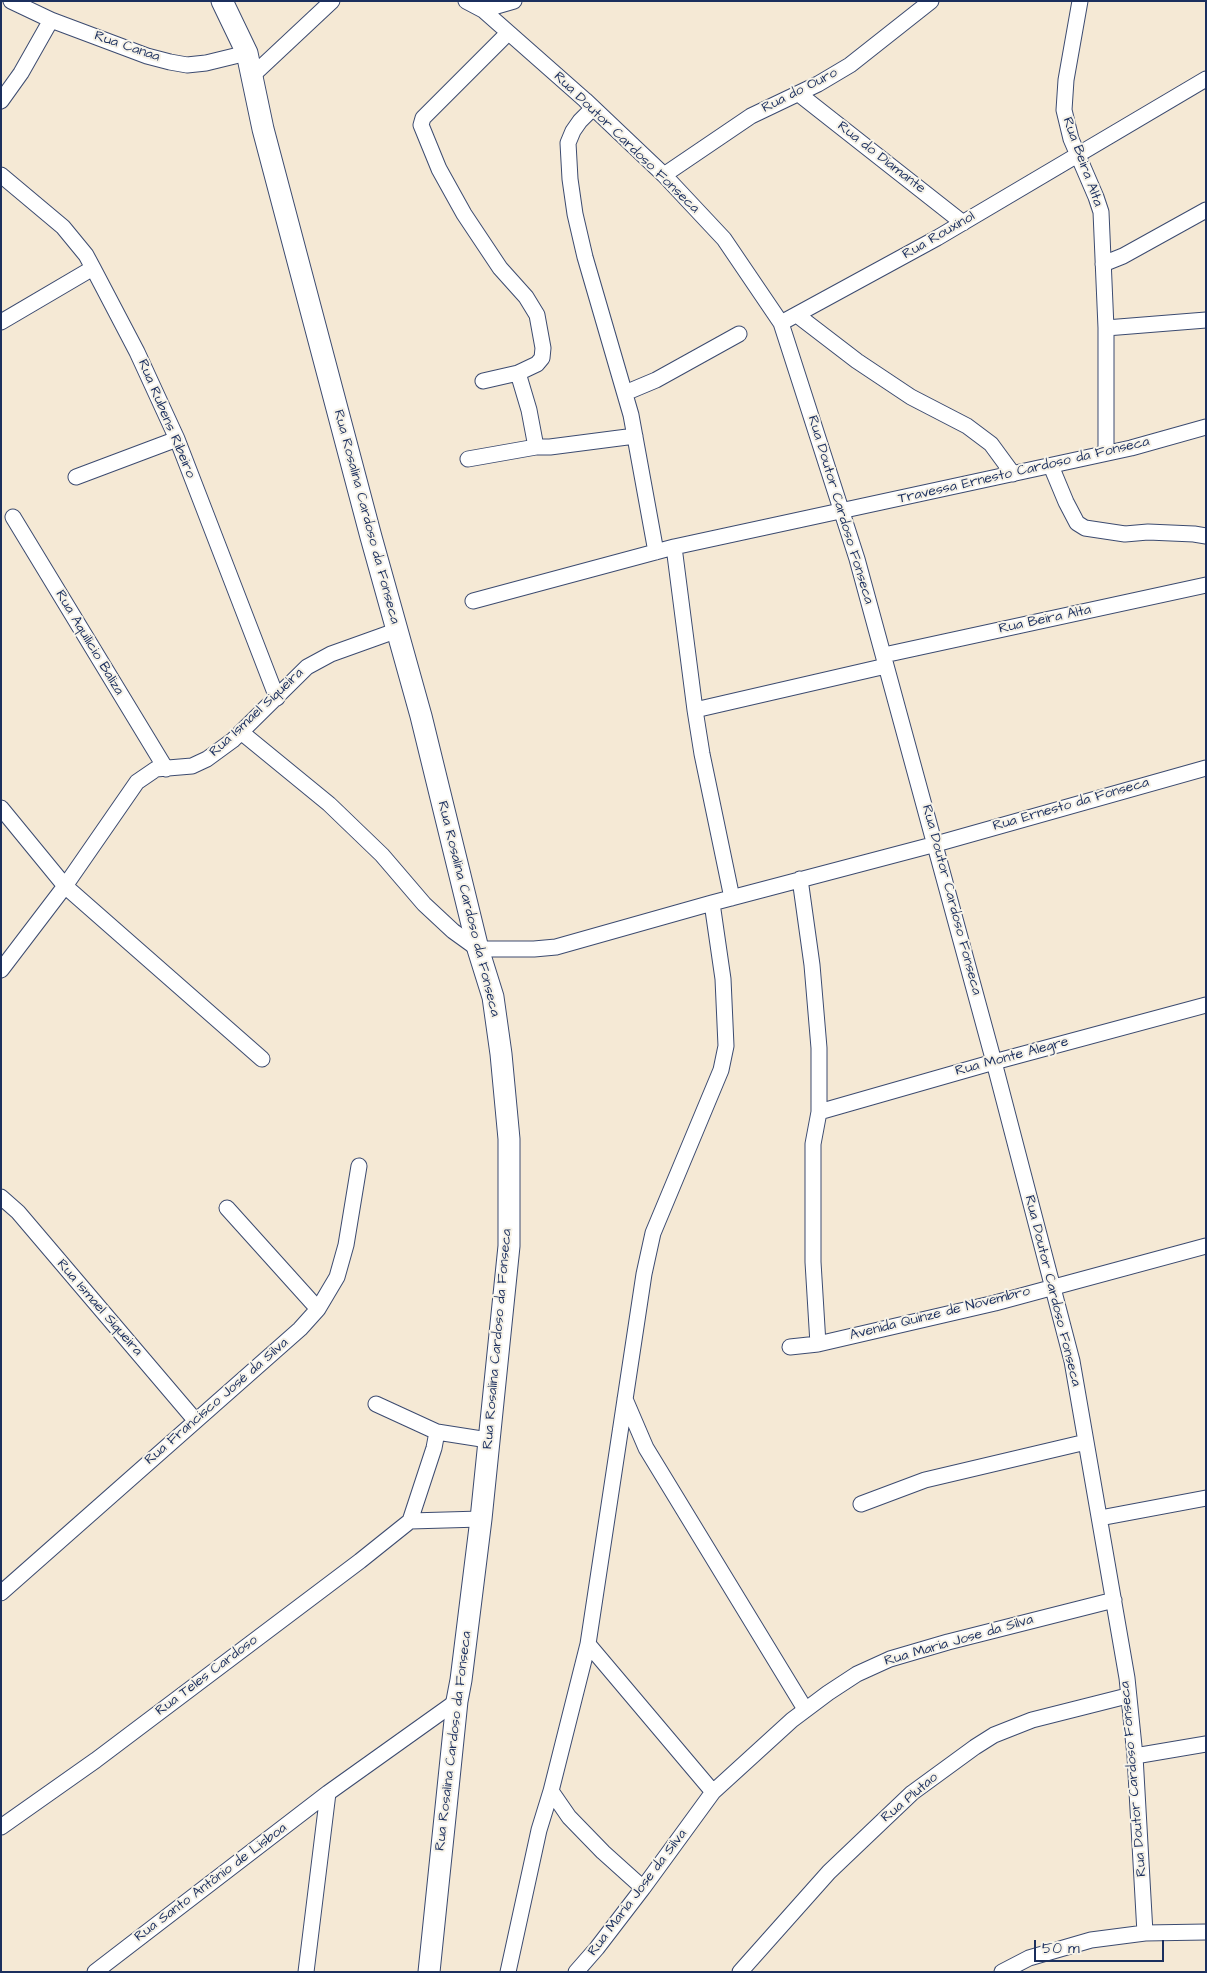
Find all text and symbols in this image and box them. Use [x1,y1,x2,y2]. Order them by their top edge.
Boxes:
street label: Rua Canaa [92,28,162,66]
street label: Rua do Ouro [759,65,841,117]
street label: Rua Doutor Cardoso Fonseca [550,69,702,217]
street label: Rua Beira Alta [1058,115,1106,209]
street label: Rua do Diamante [834,118,928,198]
street label: Rua Rouxinol [900,209,978,263]
street label: Rua Rubens Ribeiro [133,357,199,481]
street label: Rua Rosalina Cardoso da Fonseca [329,408,403,626]
street label: Rua Doutor Cardoso Fonseca [803,414,877,606]
street label: Travessa Ernesto Cardoso da Fonseca [897,434,1151,508]
street label: Rua Aquilicio Baliza [51,587,127,699]
street label: Rua Beira Alta [997,602,1093,638]
street label: Rua Ismael Siqueira [207,665,307,761]
street label: Rua Ernesto da Fonseca [991,775,1151,835]
street label: Rua Rosalina Cardoso da Fonseca [433,800,503,1018]
street label: Rua Doutor Cardoso Fonseca [917,803,985,997]
street label: Rua Monte Alegre [954,1034,1070,1080]
street label: Rua Doutor Cardoso Fonseca [1020,1194,1084,1388]
street label: Rua Rosalina Cardoso da Fonseca [480,1228,516,1450]
street label: Rua Ismael Siqueira [53,1256,145,1360]
street label: Avenida Quinze de Novembro [848,1283,1032,1345]
street label: Rua Francisco José da Silva [142,1335,292,1469]
street label: Rua Maria Jose da Silva [883,1612,1035,1670]
street label: Rua Rosalina Cardoso da Fonseca [432,1630,476,1852]
street label: Rua Teles Cardoso [153,1632,261,1720]
street label: Rua Doutor Cardoso Fonseca [1117,1681,1151,1877]
street label: Rua Plutao [878,1769,942,1827]
street label: Rua Santo Antônio de Lisboa [132,1820,290,1946]
street label: Rua Maria Jose da Silva [585,1826,691,1960]
scale bar [1037,1930,1167,1962]
text: 50 m [1042,1938,1080,1959]

